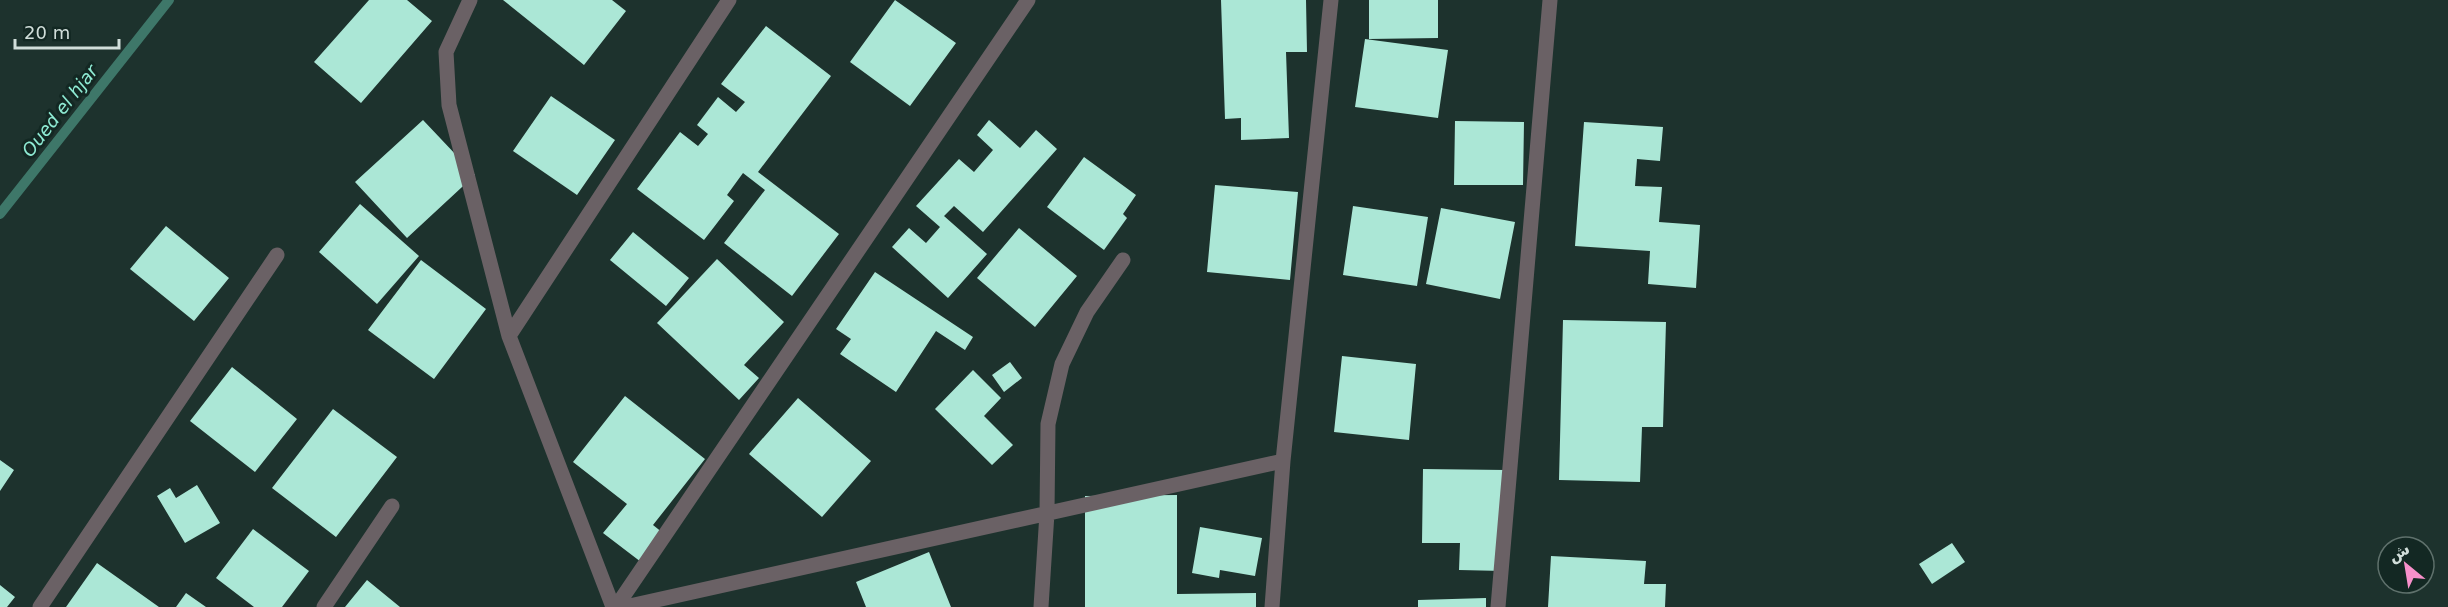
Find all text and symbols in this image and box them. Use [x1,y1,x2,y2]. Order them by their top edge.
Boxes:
scale bar [15,12,118,50]
text: 20 m [24,22,70,43]
water label: Oued el hjar [17,59,103,161]
north arrow [2376,535,2436,595]
text: ش [2384,539,2413,566]

